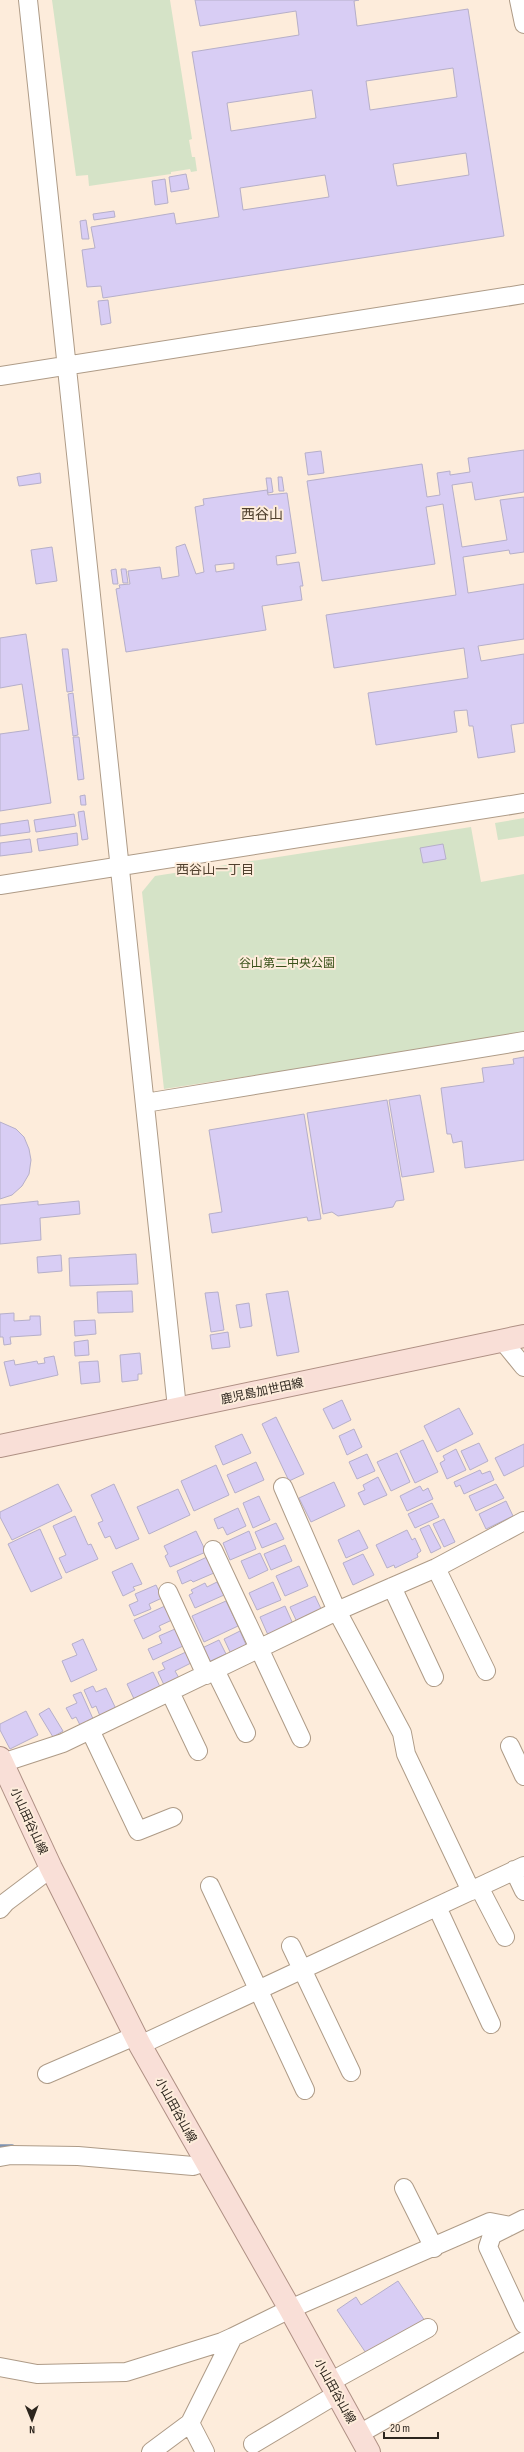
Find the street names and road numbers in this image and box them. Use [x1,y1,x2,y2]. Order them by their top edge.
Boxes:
street label: 鹿児島加世田線 [219,1375,305,1408]
street label: 小山田谷山線 [7,1785,51,1857]
street label: 小山田谷山線 [152,2075,200,2145]
street label: 小山田谷山線 [311,2356,359,2426]

